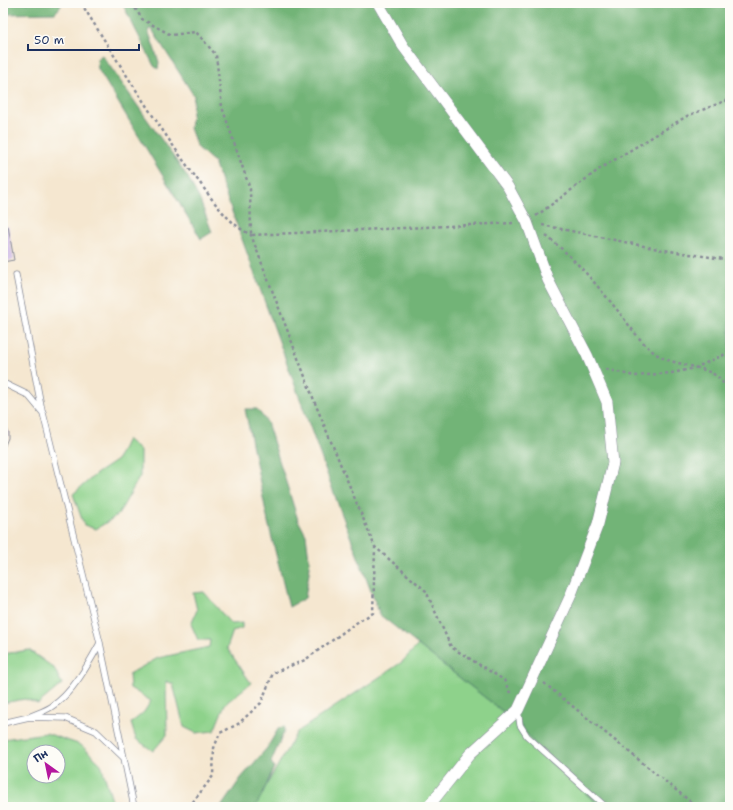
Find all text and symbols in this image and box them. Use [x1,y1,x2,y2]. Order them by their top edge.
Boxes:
scale bar [28,26,139,52]
text: 50 m [34,32,64,48]
north arrow [26,744,66,784]
text: Пн [31,746,51,766]

